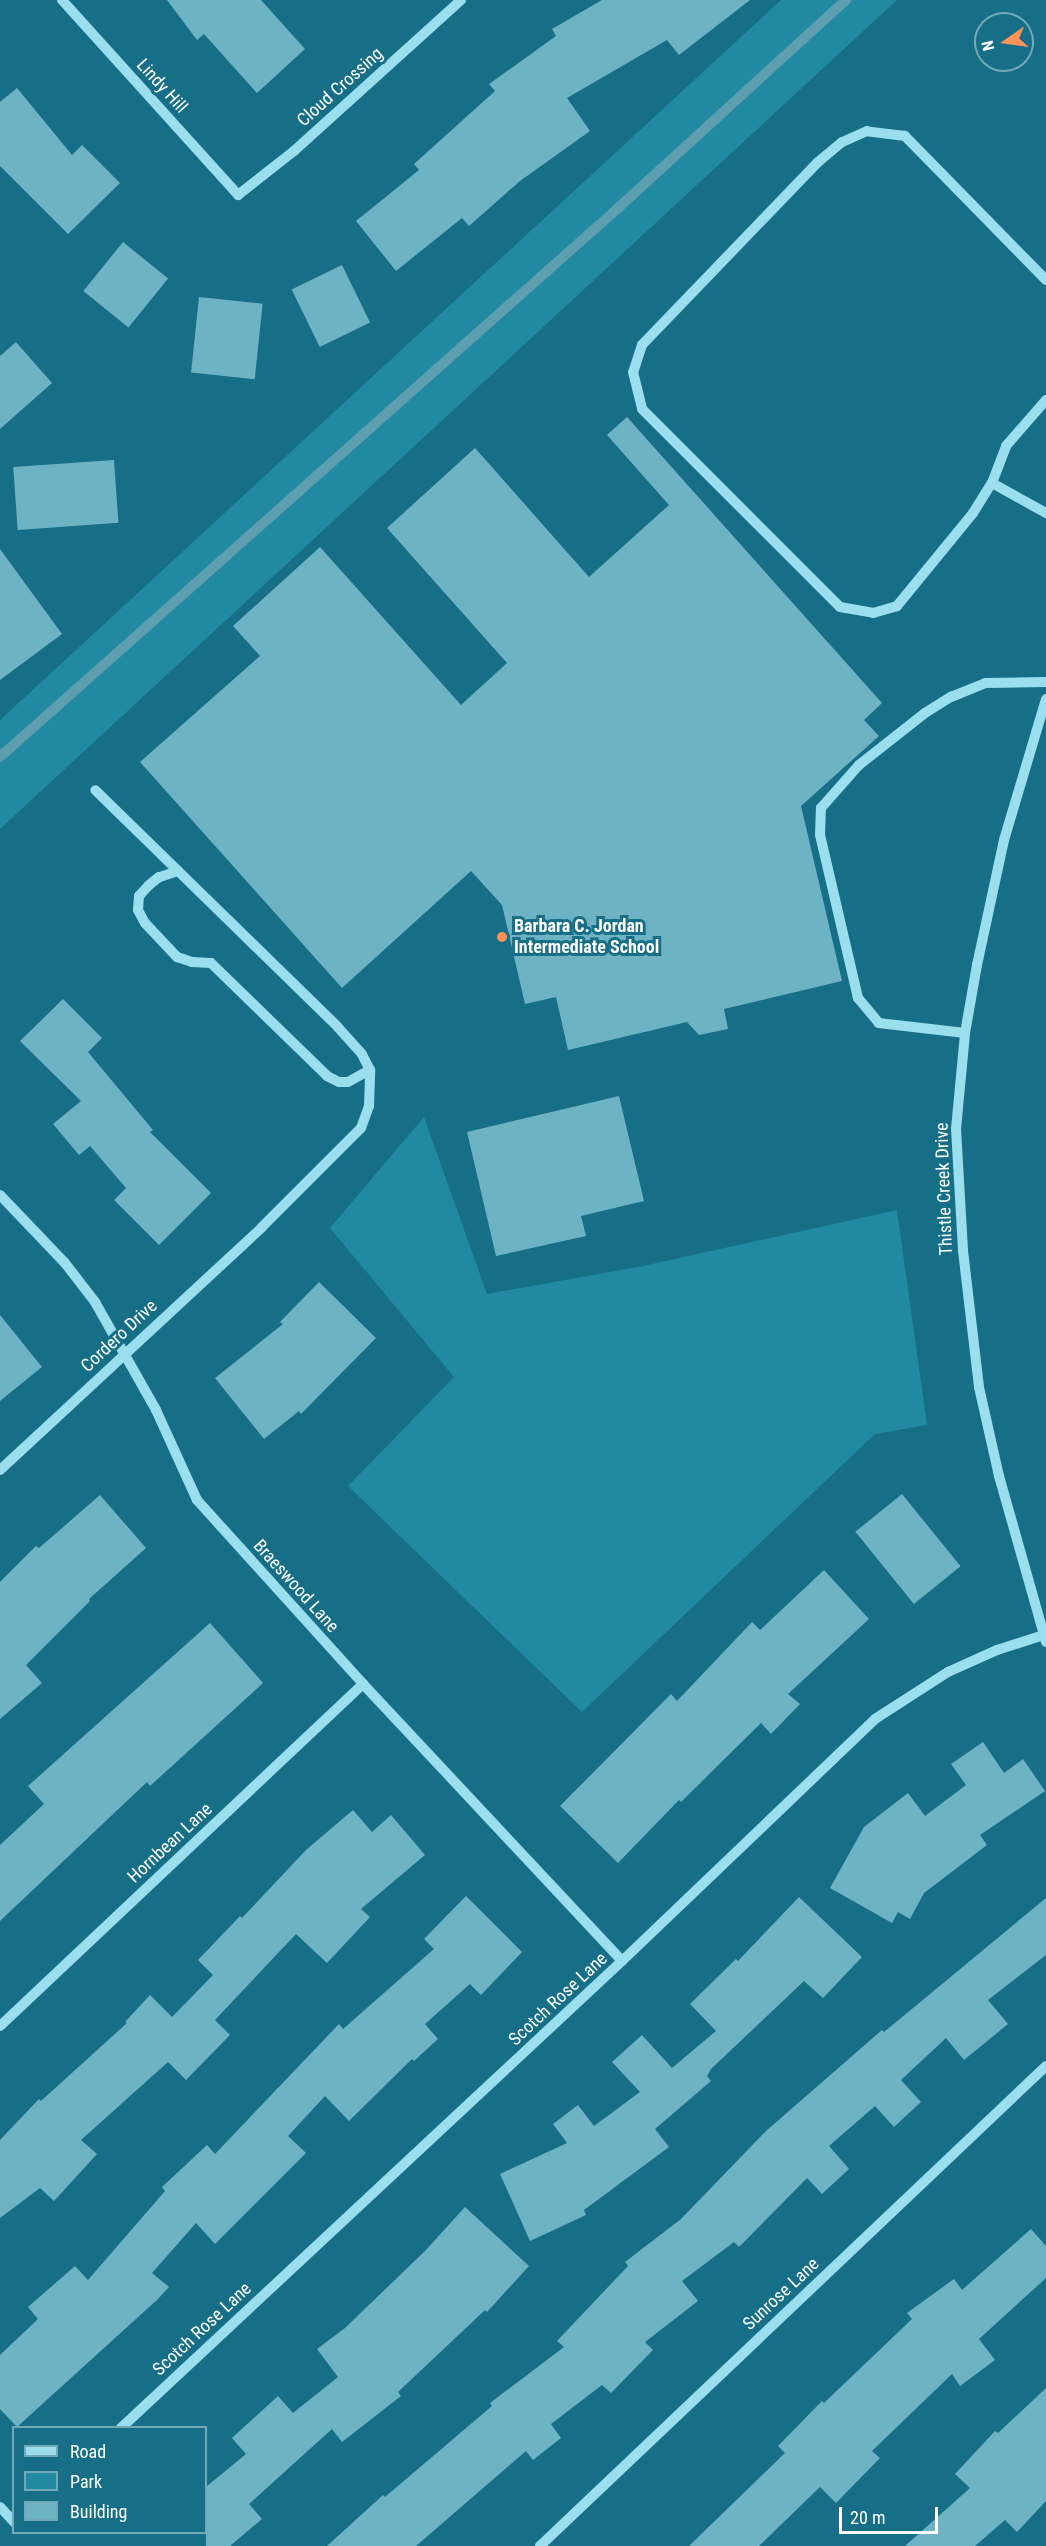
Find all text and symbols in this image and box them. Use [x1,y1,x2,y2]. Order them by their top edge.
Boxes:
north arrow [974,12,1034,72]
text: N [978,39,998,53]
street label: Cloud Crossing [293,43,387,131]
street label: Lindy Hill [132,54,192,118]
place label: Barbara C. Jordan Intermediate School [514,916,659,958]
marker: Barbara C. Jordan Intermediate School [495,930,509,944]
street label: Thistle Creek Drive [931,1122,957,1256]
street label: Cordero Drive [76,1295,162,1377]
street label: Braeswood Lane [249,1535,343,1637]
street label: Hornbean Lane [123,1798,217,1888]
street label: Scotch Rose Lane [504,1948,612,2050]
street label: Sunrose Lane [738,2253,824,2335]
street label: Scotch Rose Lane [148,2278,256,2380]
legend [12,2426,207,2534]
text: Road [70,2441,106,2462]
text: Park [70,2471,102,2492]
scale bar [842,2495,941,2533]
text: Building [70,2501,127,2522]
text: 20 m [850,2507,885,2528]

